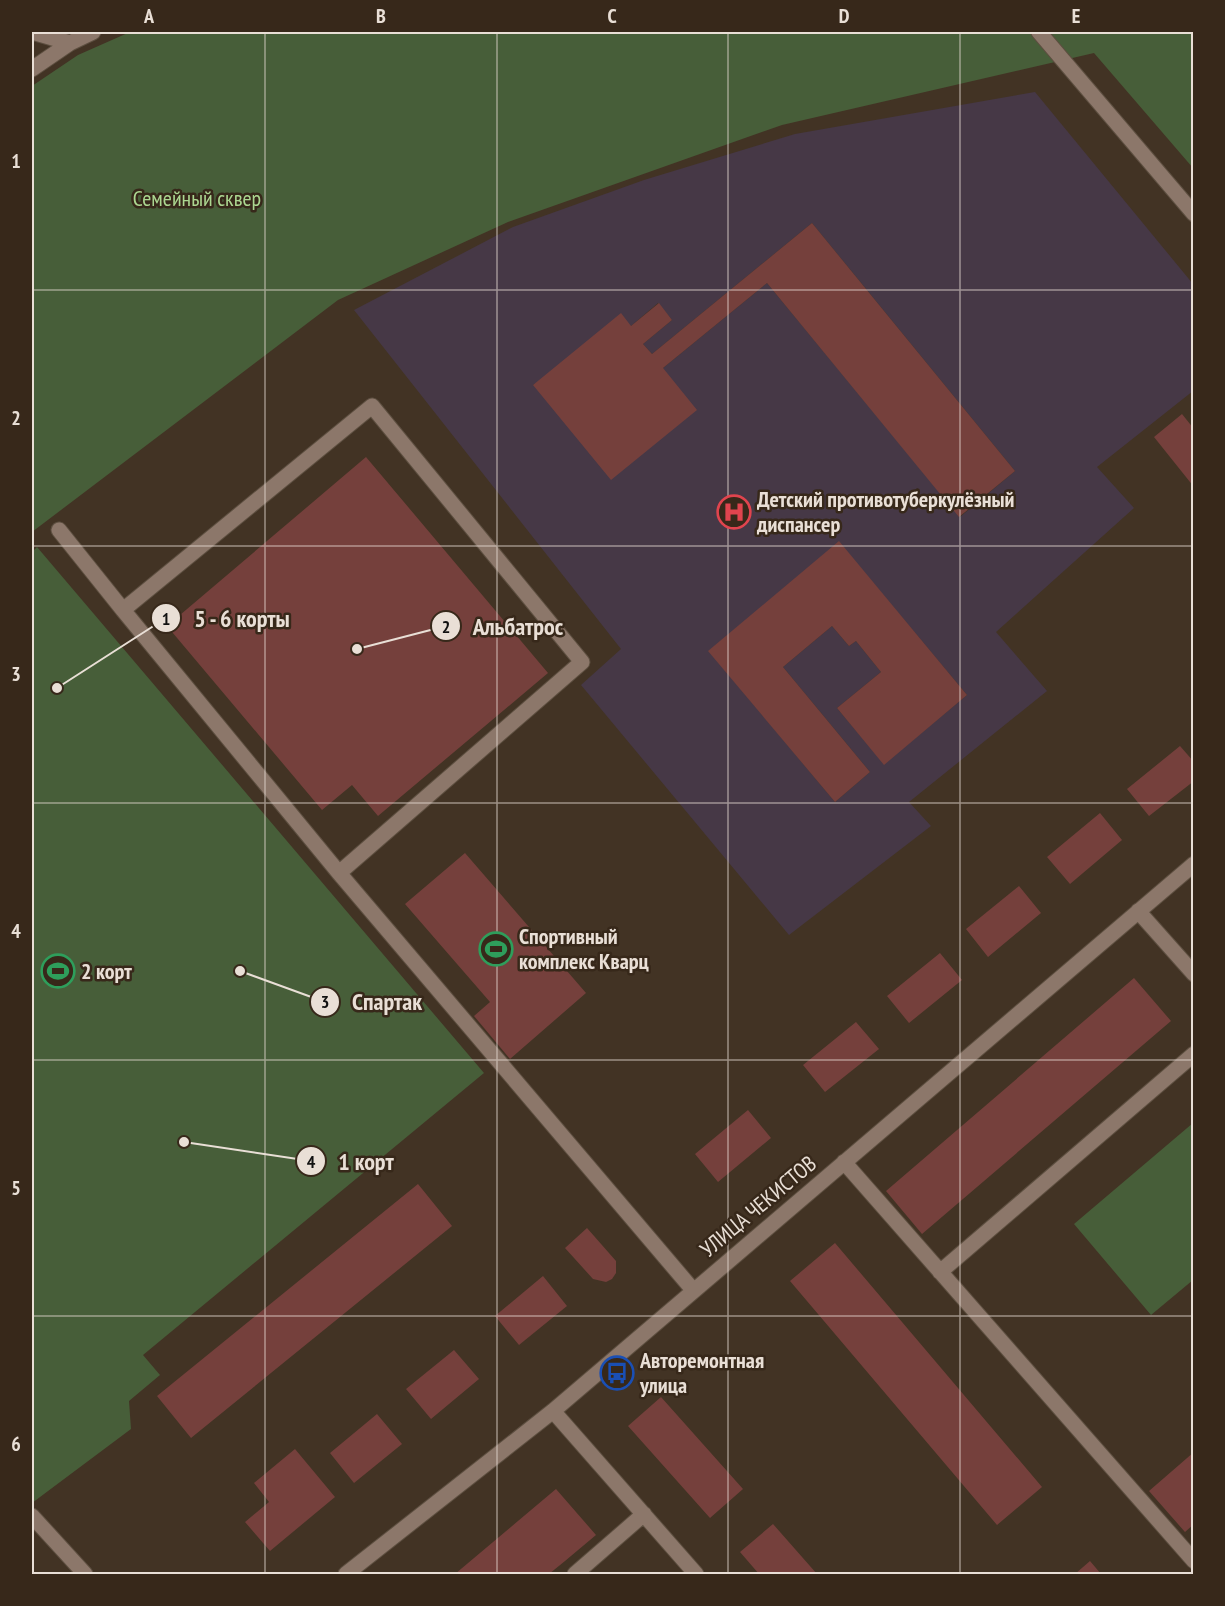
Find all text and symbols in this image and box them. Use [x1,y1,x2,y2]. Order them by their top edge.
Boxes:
text: A [143,3,155,29]
text: B [376,3,386,29]
text: C [607,3,617,29]
text: D [839,3,850,29]
text: E [1072,3,1080,29]
text: 1 [11,148,21,174]
park label: Семейный сквер [133,184,261,212]
text: 2 [11,405,21,431]
place label: Детский противотуберкулёзный диспансер [756,485,1014,538]
hospital icon: Детский противотуберкулёзный диспансер [716,494,752,530]
callout: 5 - 6 корты [151,597,303,639]
text: 5 - 6 корты [194,603,290,634]
callout: Альбатрос [431,605,575,647]
text: 1 [162,607,170,630]
text: Альбатрос [472,611,564,642]
text: 2 [442,615,450,638]
text: 3 [11,661,21,687]
text: 4 [11,918,21,944]
place label: Спортивный комплекс Кварц [519,922,649,975]
sports icon: Спортивный комплекс Кварц [478,931,514,967]
sports icon: 2 корт [40,953,76,989]
place label: 2 корт [81,957,132,985]
callout: Спартак [310,981,434,1023]
text: Спартак [352,986,422,1017]
text: 3 [321,990,329,1013]
callout: 1 корт [296,1140,405,1182]
text: 1 корт [338,1146,394,1177]
street label: УЛИЦА ЧЕКИСТОВ [694,1149,822,1263]
text: 4 [307,1150,316,1173]
text: 5 [11,1175,21,1201]
place label: Авторемонтная улица [639,1346,764,1399]
bus stop icon: Авторемонтная улица [599,1355,635,1391]
text: 6 [11,1431,21,1457]

